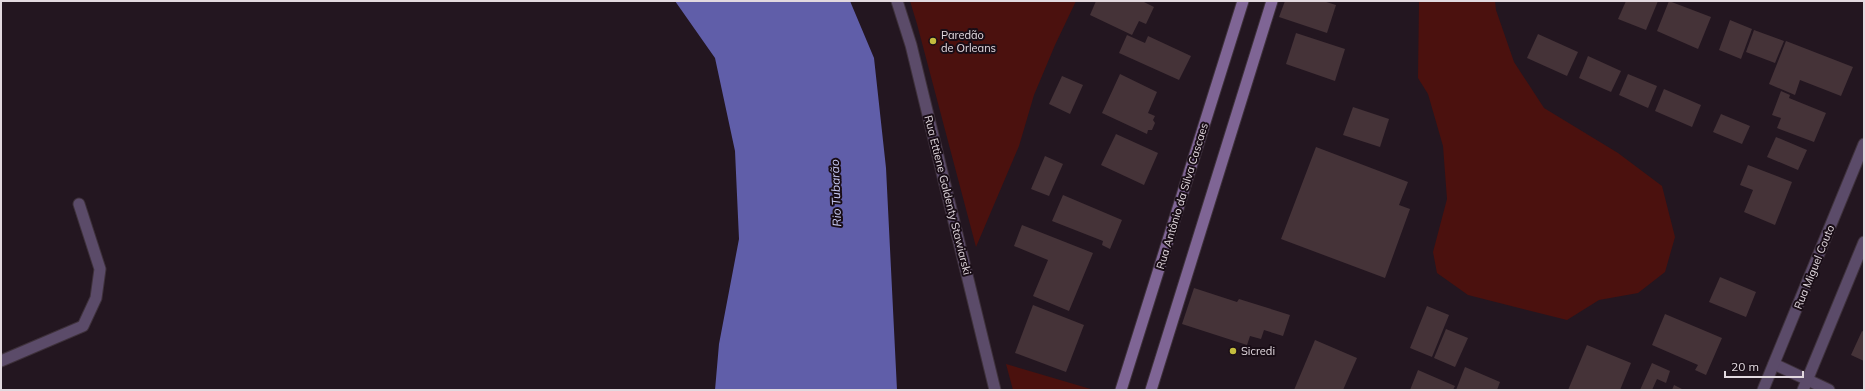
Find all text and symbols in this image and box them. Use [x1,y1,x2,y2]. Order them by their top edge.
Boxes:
place label: Paredão de Orleans [941,28,996,55]
marker: Paredão de Orleans [928,36,938,46]
street label: Rua Ettiene Galdenty Stawiarski [921,114,975,276]
street label: Rua Antônio da Silva Cascaes [1153,121,1211,271]
water label: Rio Tubarão [827,159,844,227]
street label: Rua Miguel Couto [1791,223,1837,311]
place label: Sicredi [1241,344,1275,358]
marker: Sicredi [1228,346,1238,356]
scale bar [1725,353,1803,379]
text: 20 m [1731,359,1759,374]

